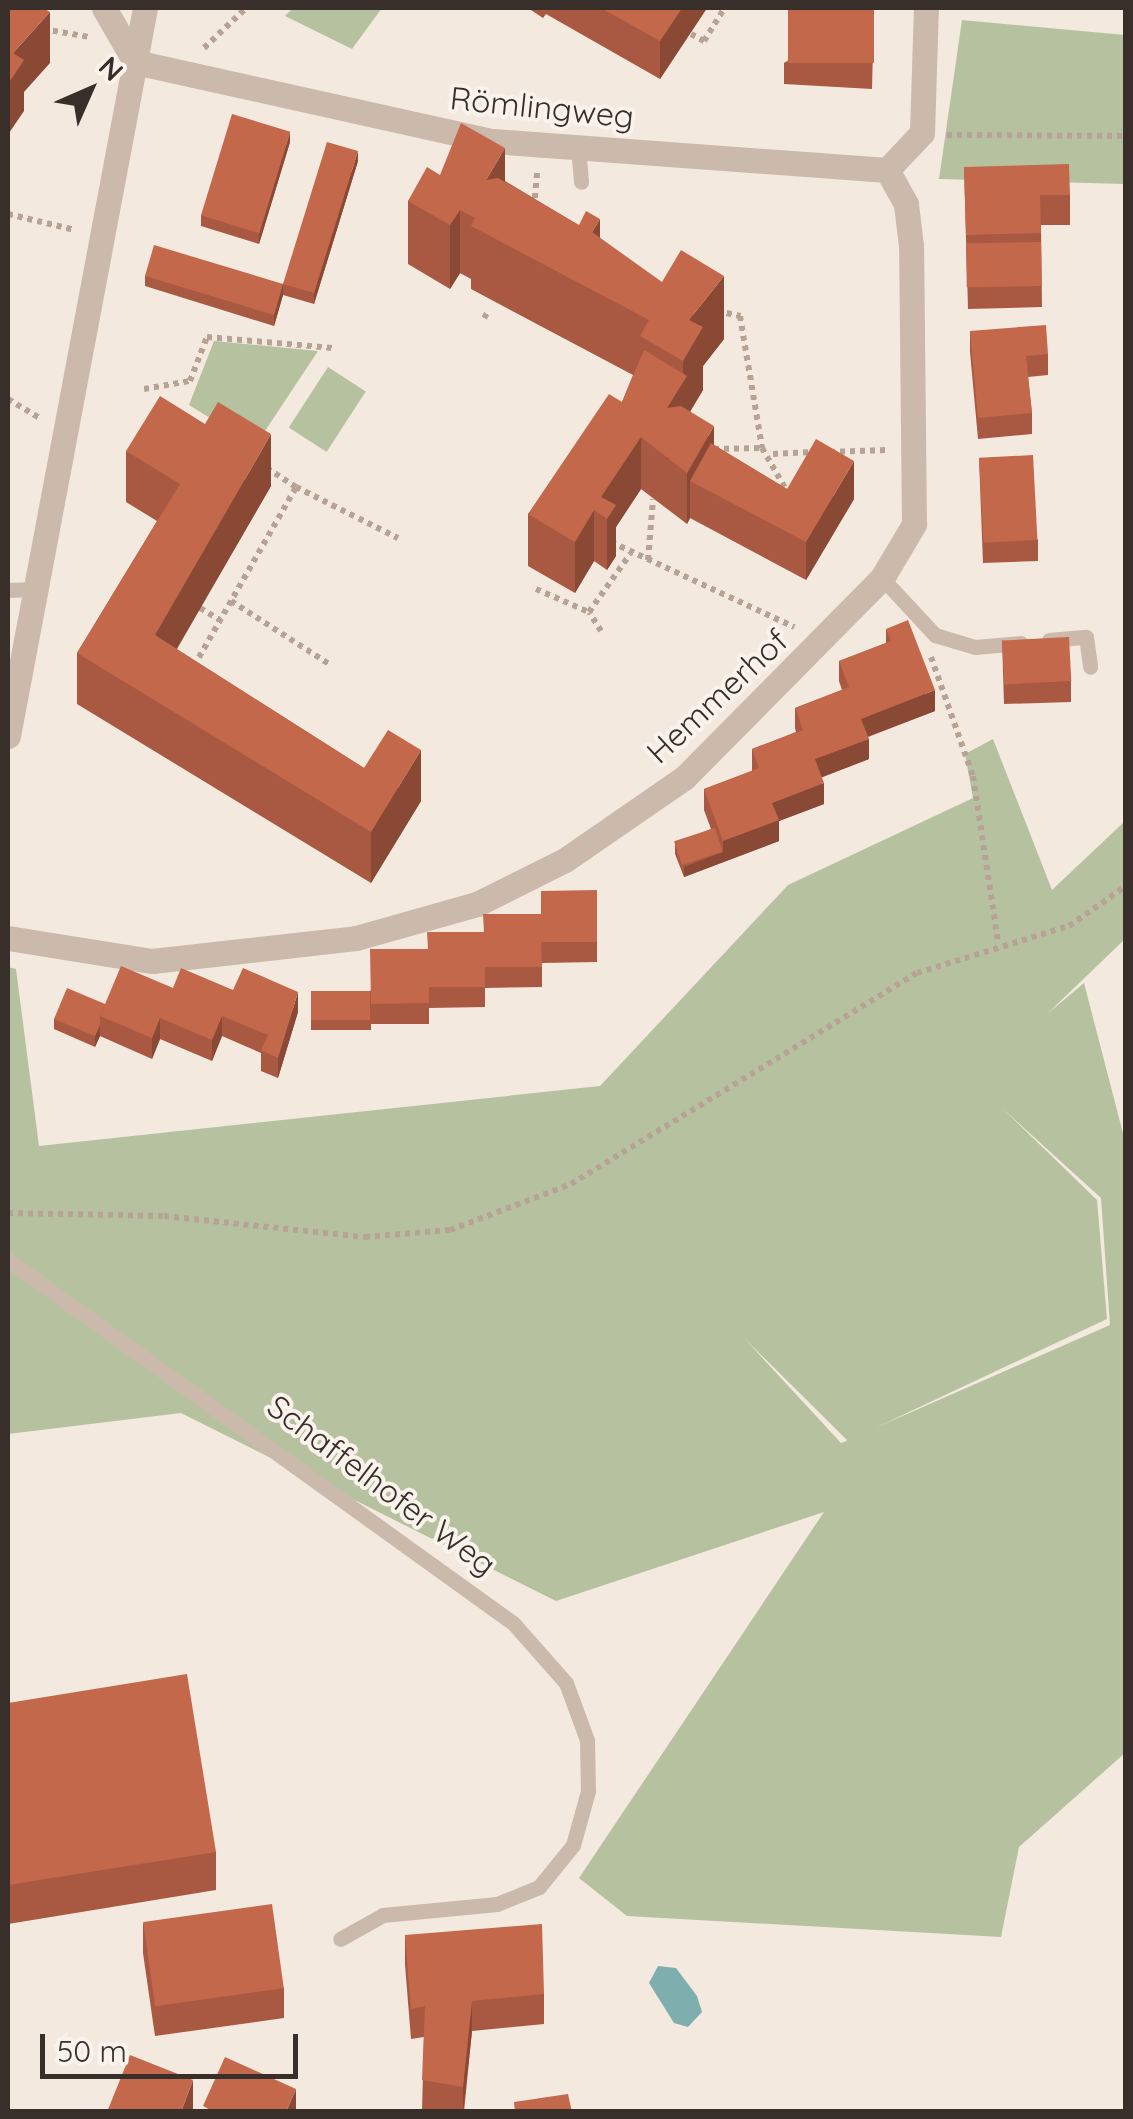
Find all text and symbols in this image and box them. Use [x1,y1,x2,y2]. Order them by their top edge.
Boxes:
north arrow [40,40,140,140]
text: N [92,49,131,88]
street label: Römlingweg [448,78,636,136]
street label: Hemmerhof [638,621,796,771]
street label: Schaffelhofer Weg [260,1387,504,1583]
scale bar [45,2014,302,2076]
text: 50 m [57,2032,127,2070]

